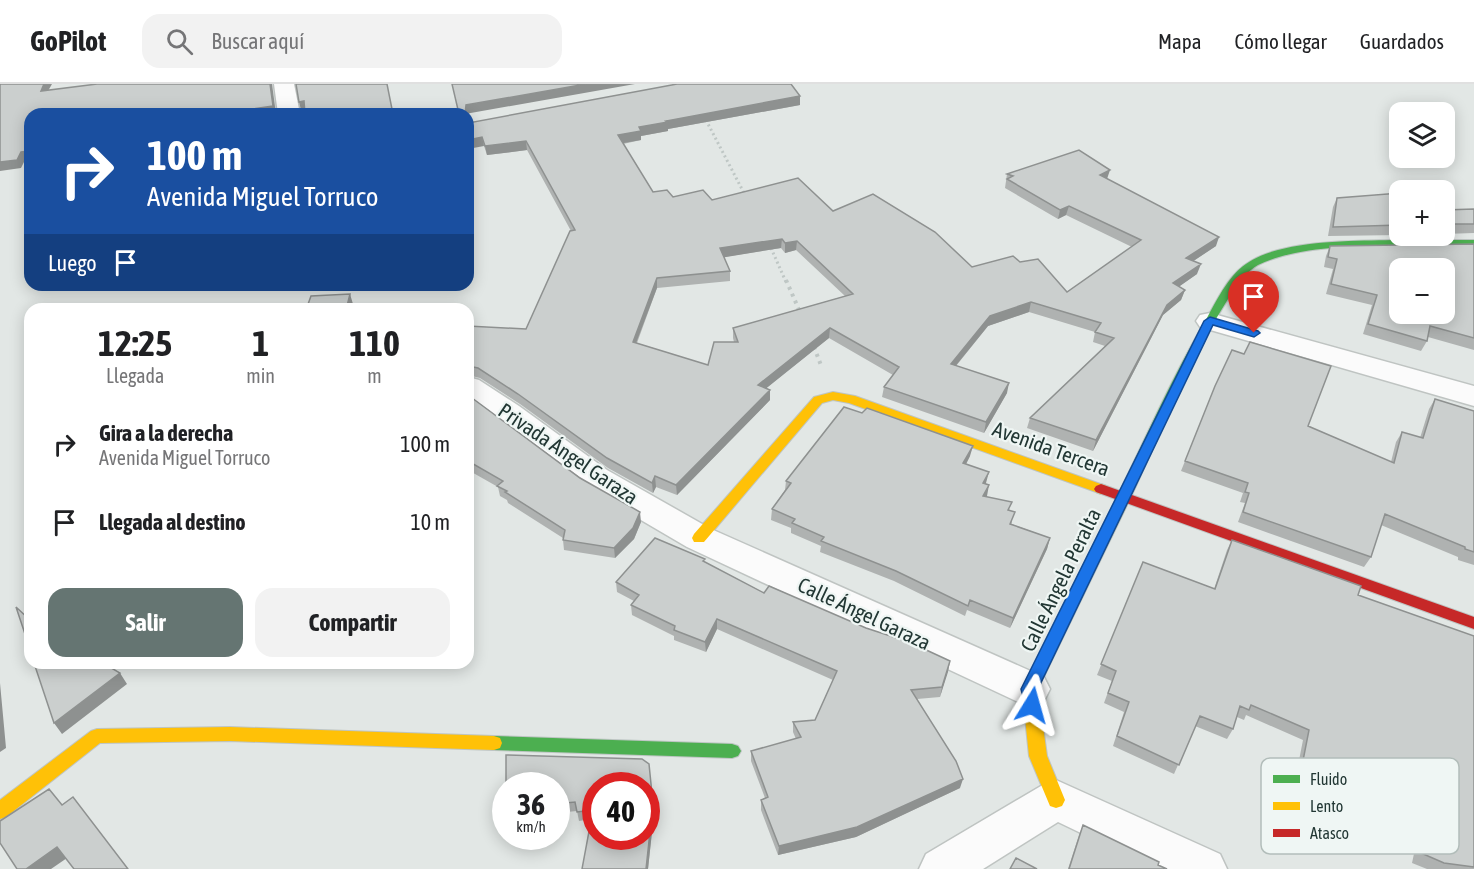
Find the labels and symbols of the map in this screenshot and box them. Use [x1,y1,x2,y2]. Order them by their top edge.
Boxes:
pin [1228,271,1279,333]
street label: Privada Ángel Garaza [494,398,643,509]
street label: Avenida Tercera [990,416,1113,480]
street label: Calle Ángela Peralta [1015,504,1105,655]
street label: Calle Ángel Garaza [794,572,934,654]
position arrow [1000,673,1064,737]
legend [1261,758,1459,854]
text: Fluido [1310,770,1347,788]
speed limit sign: 40 [582,772,660,850]
text: Lento [1310,797,1343,815]
text: Atasco [1310,824,1349,842]

